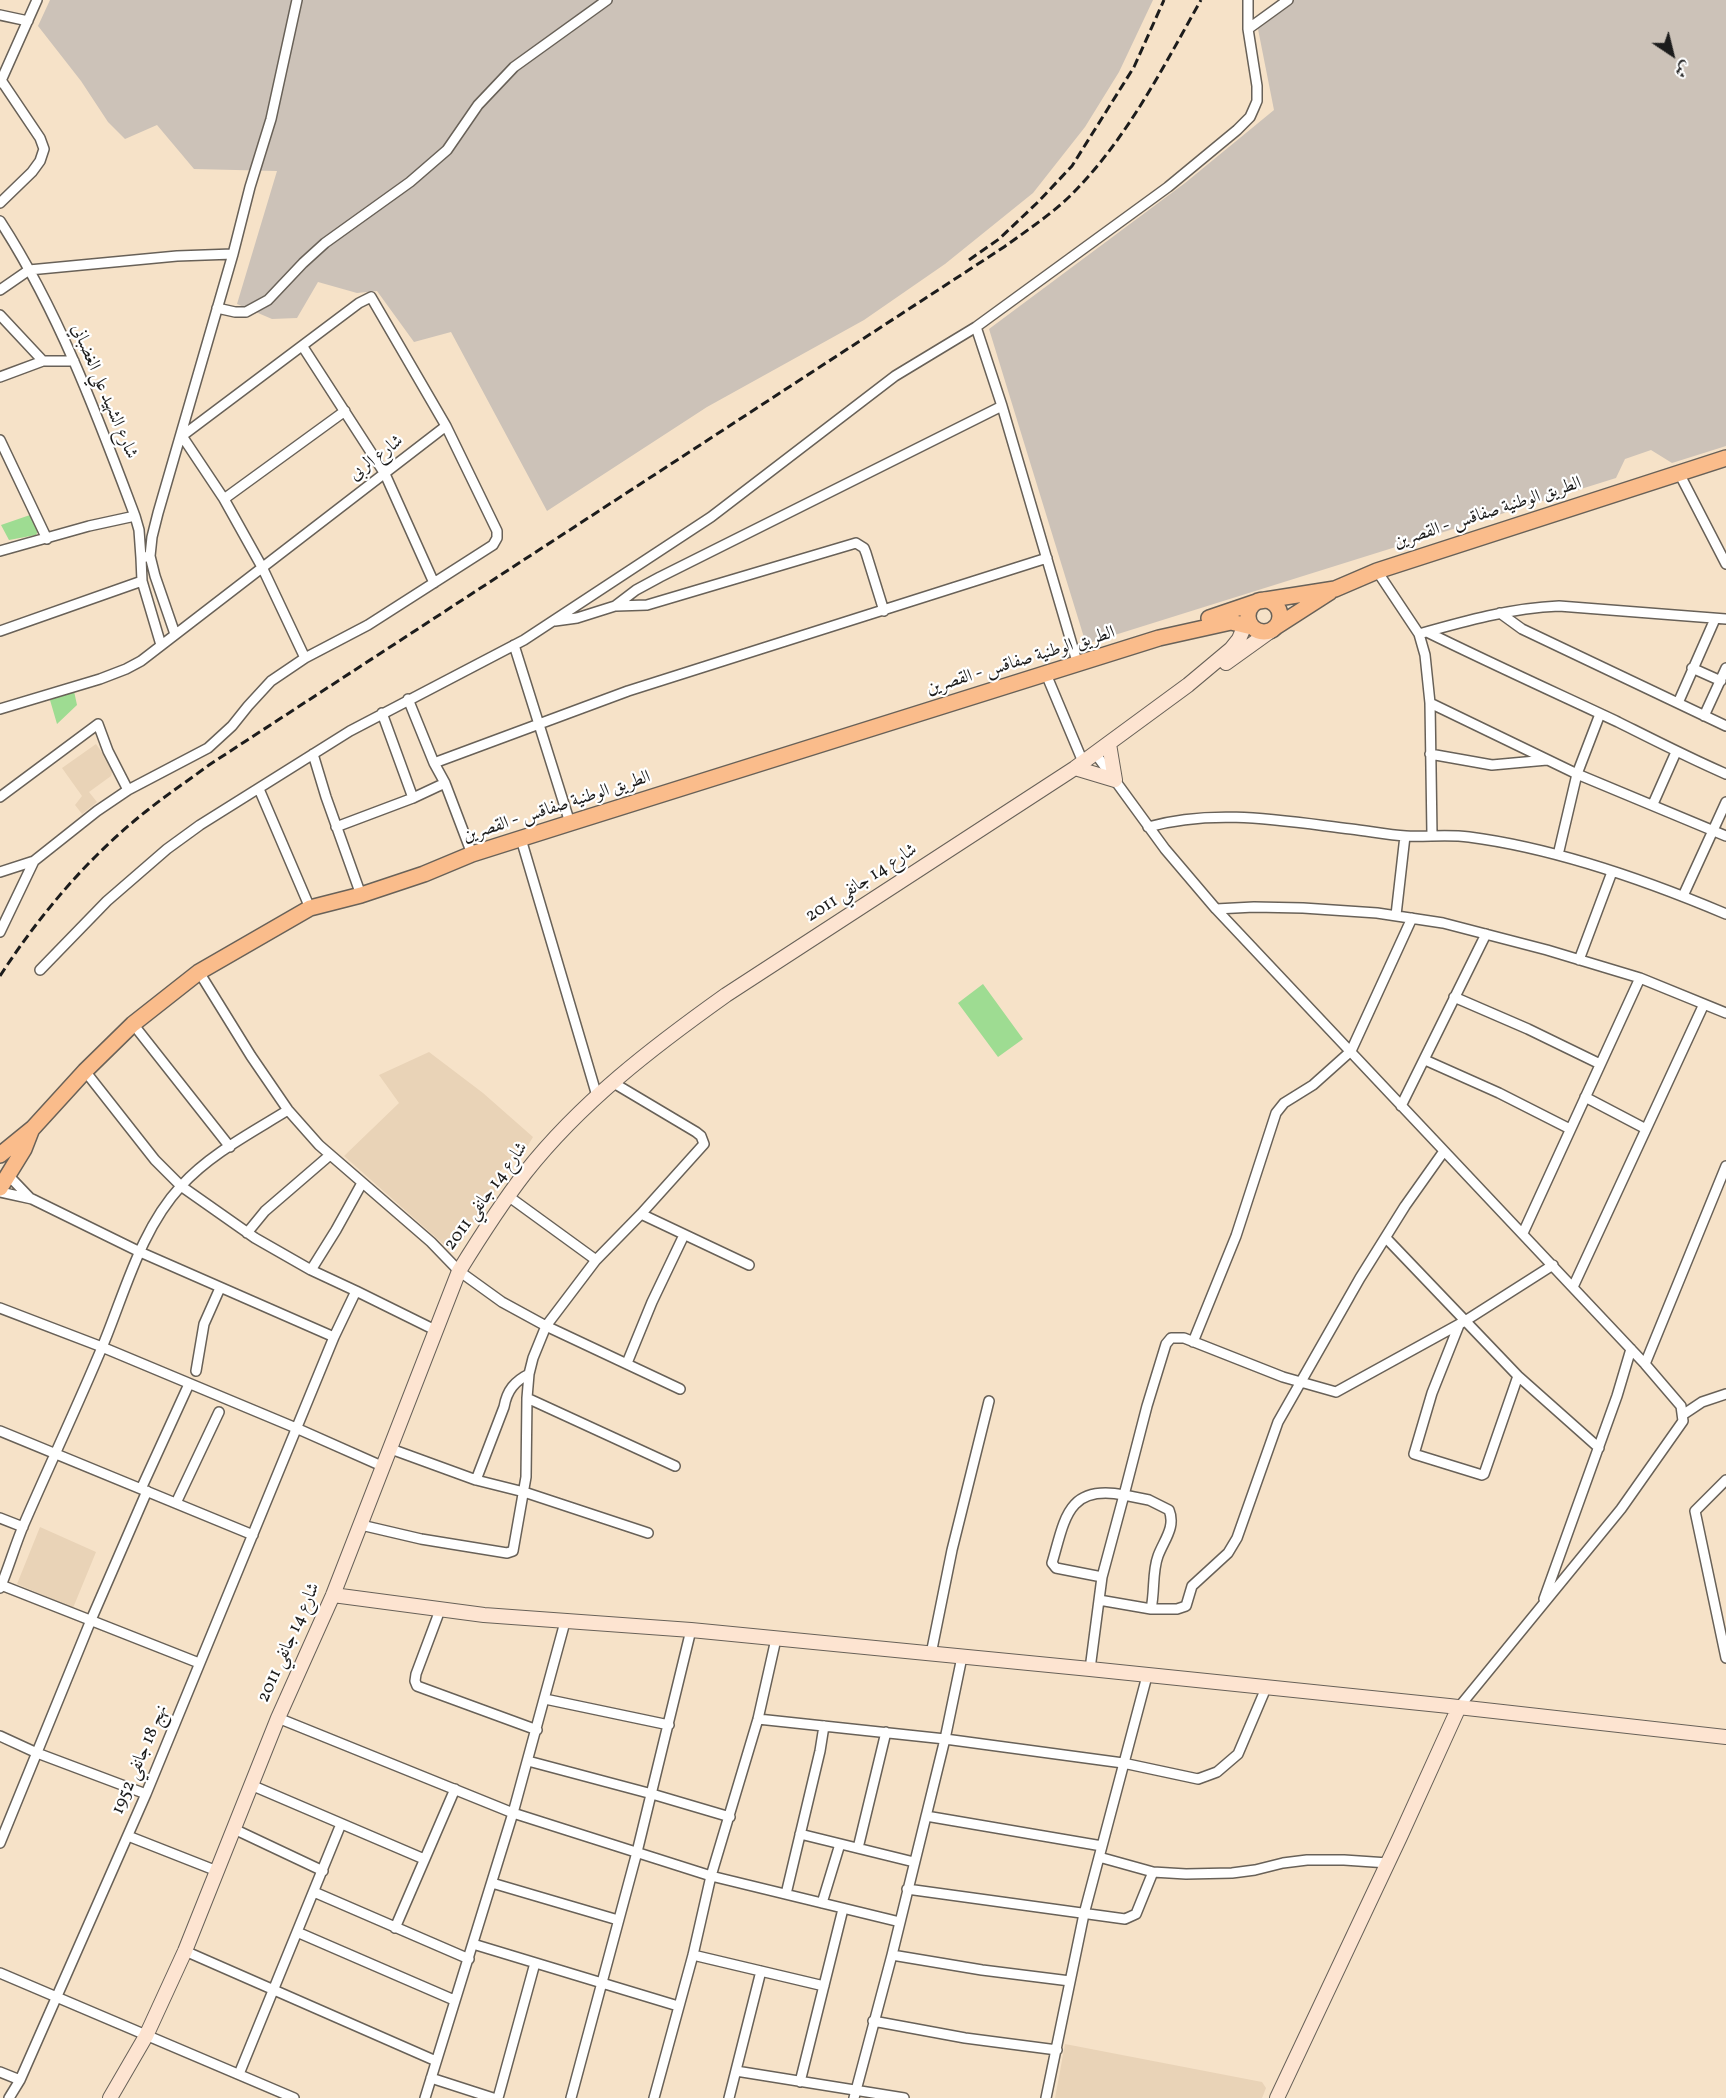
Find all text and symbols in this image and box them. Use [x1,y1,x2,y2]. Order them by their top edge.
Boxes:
north arrow [1642,24,1702,84]
text: ش [1670,55,1695,82]
street label: شارع الشهيد علي الغضباني [65,321,141,463]
street label: شارع الربى [346,431,408,487]
street label: الطريق الوطنية صفاقس - القصرين [1391,473,1585,555]
street label: الطريق الوطنية صفاقس - القصرين [924,623,1118,701]
street label: الطريق الوطنية صفاقس - القصرين [460,767,654,849]
street label: شارع 14 جانفي 2011 [802,840,922,928]
street label: شارع 14 جانفي 2011 [440,1139,534,1255]
street label: شارع 14 جانفي 2011 [254,1580,326,1706]
street label: نهج 18 جانفي 1952 [108,1702,174,1818]

